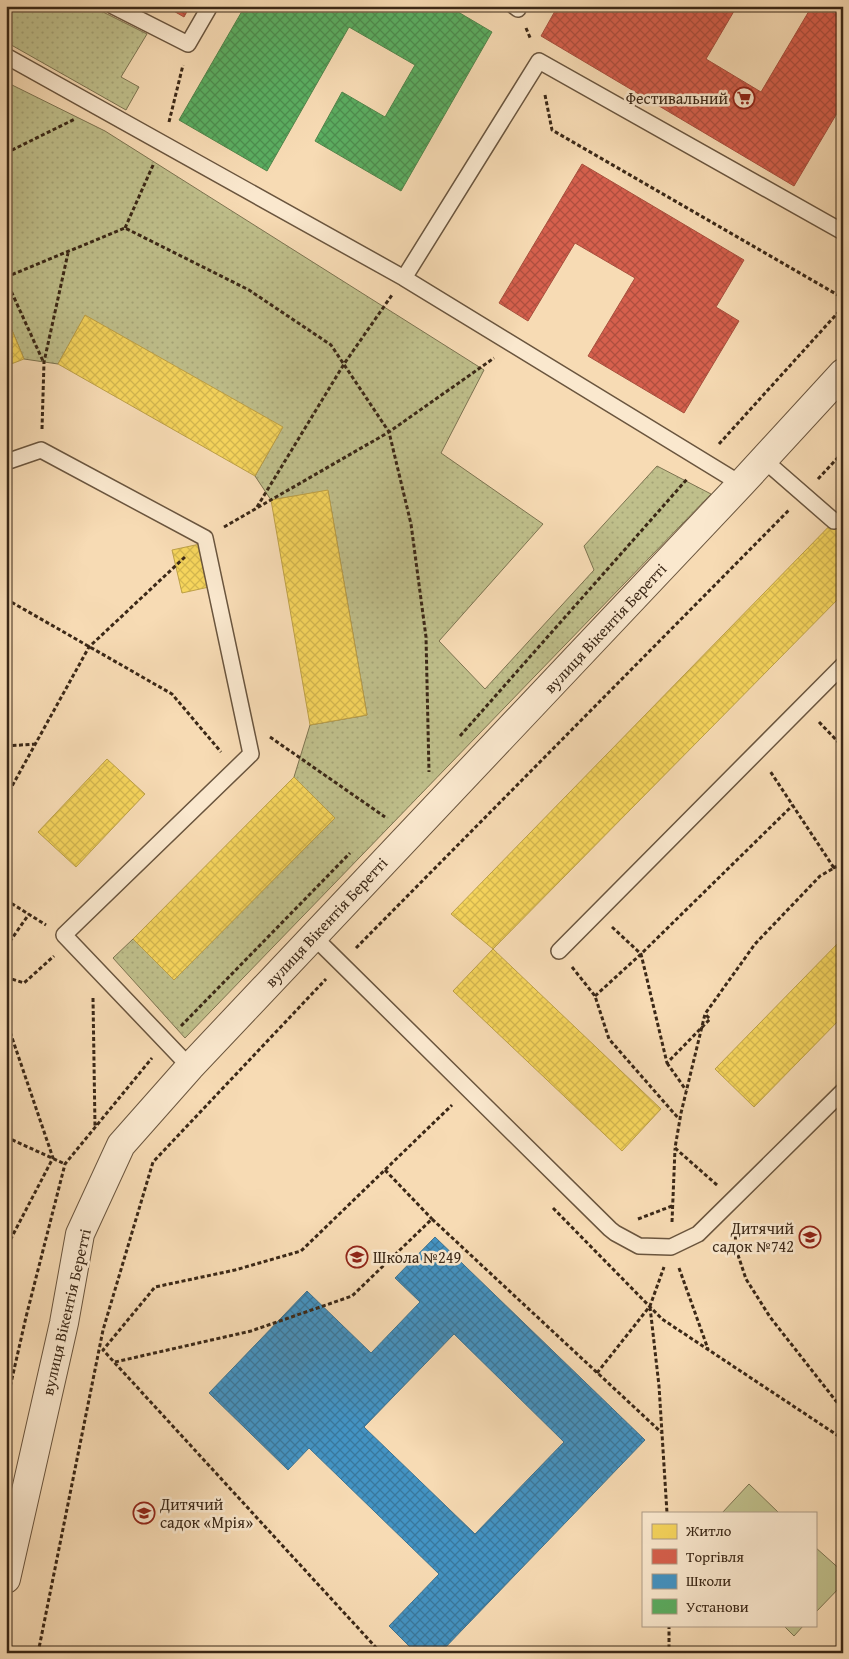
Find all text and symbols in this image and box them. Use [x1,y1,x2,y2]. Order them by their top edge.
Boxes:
place label: Фестивальний [626,86,728,110]
supermarket icon: Фестивальний [732,86,756,110]
street label: вулиця Вікентія Беретті [538,557,672,698]
street label: вулиця Вікентія Беретті [259,851,393,992]
place label: Дитячий садок №742 [712,1216,794,1258]
school or university icon: Дитячий садок №742 [798,1225,822,1249]
street label: вулиця Вікентія Беретті [35,1226,97,1398]
school or university icon: Школа №249 [345,1245,369,1269]
place label: Школа №249 [373,1245,461,1269]
place label: Дитячий садок «Мрія» [159,1492,253,1534]
school or university icon: Дитячий садок «Мрія» [132,1501,156,1525]
legend [642,1512,816,1626]
text: Житло [685,1520,732,1541]
text: Торгівля [686,1546,744,1567]
text: Школи [686,1570,731,1591]
text: Установи [686,1596,749,1617]

